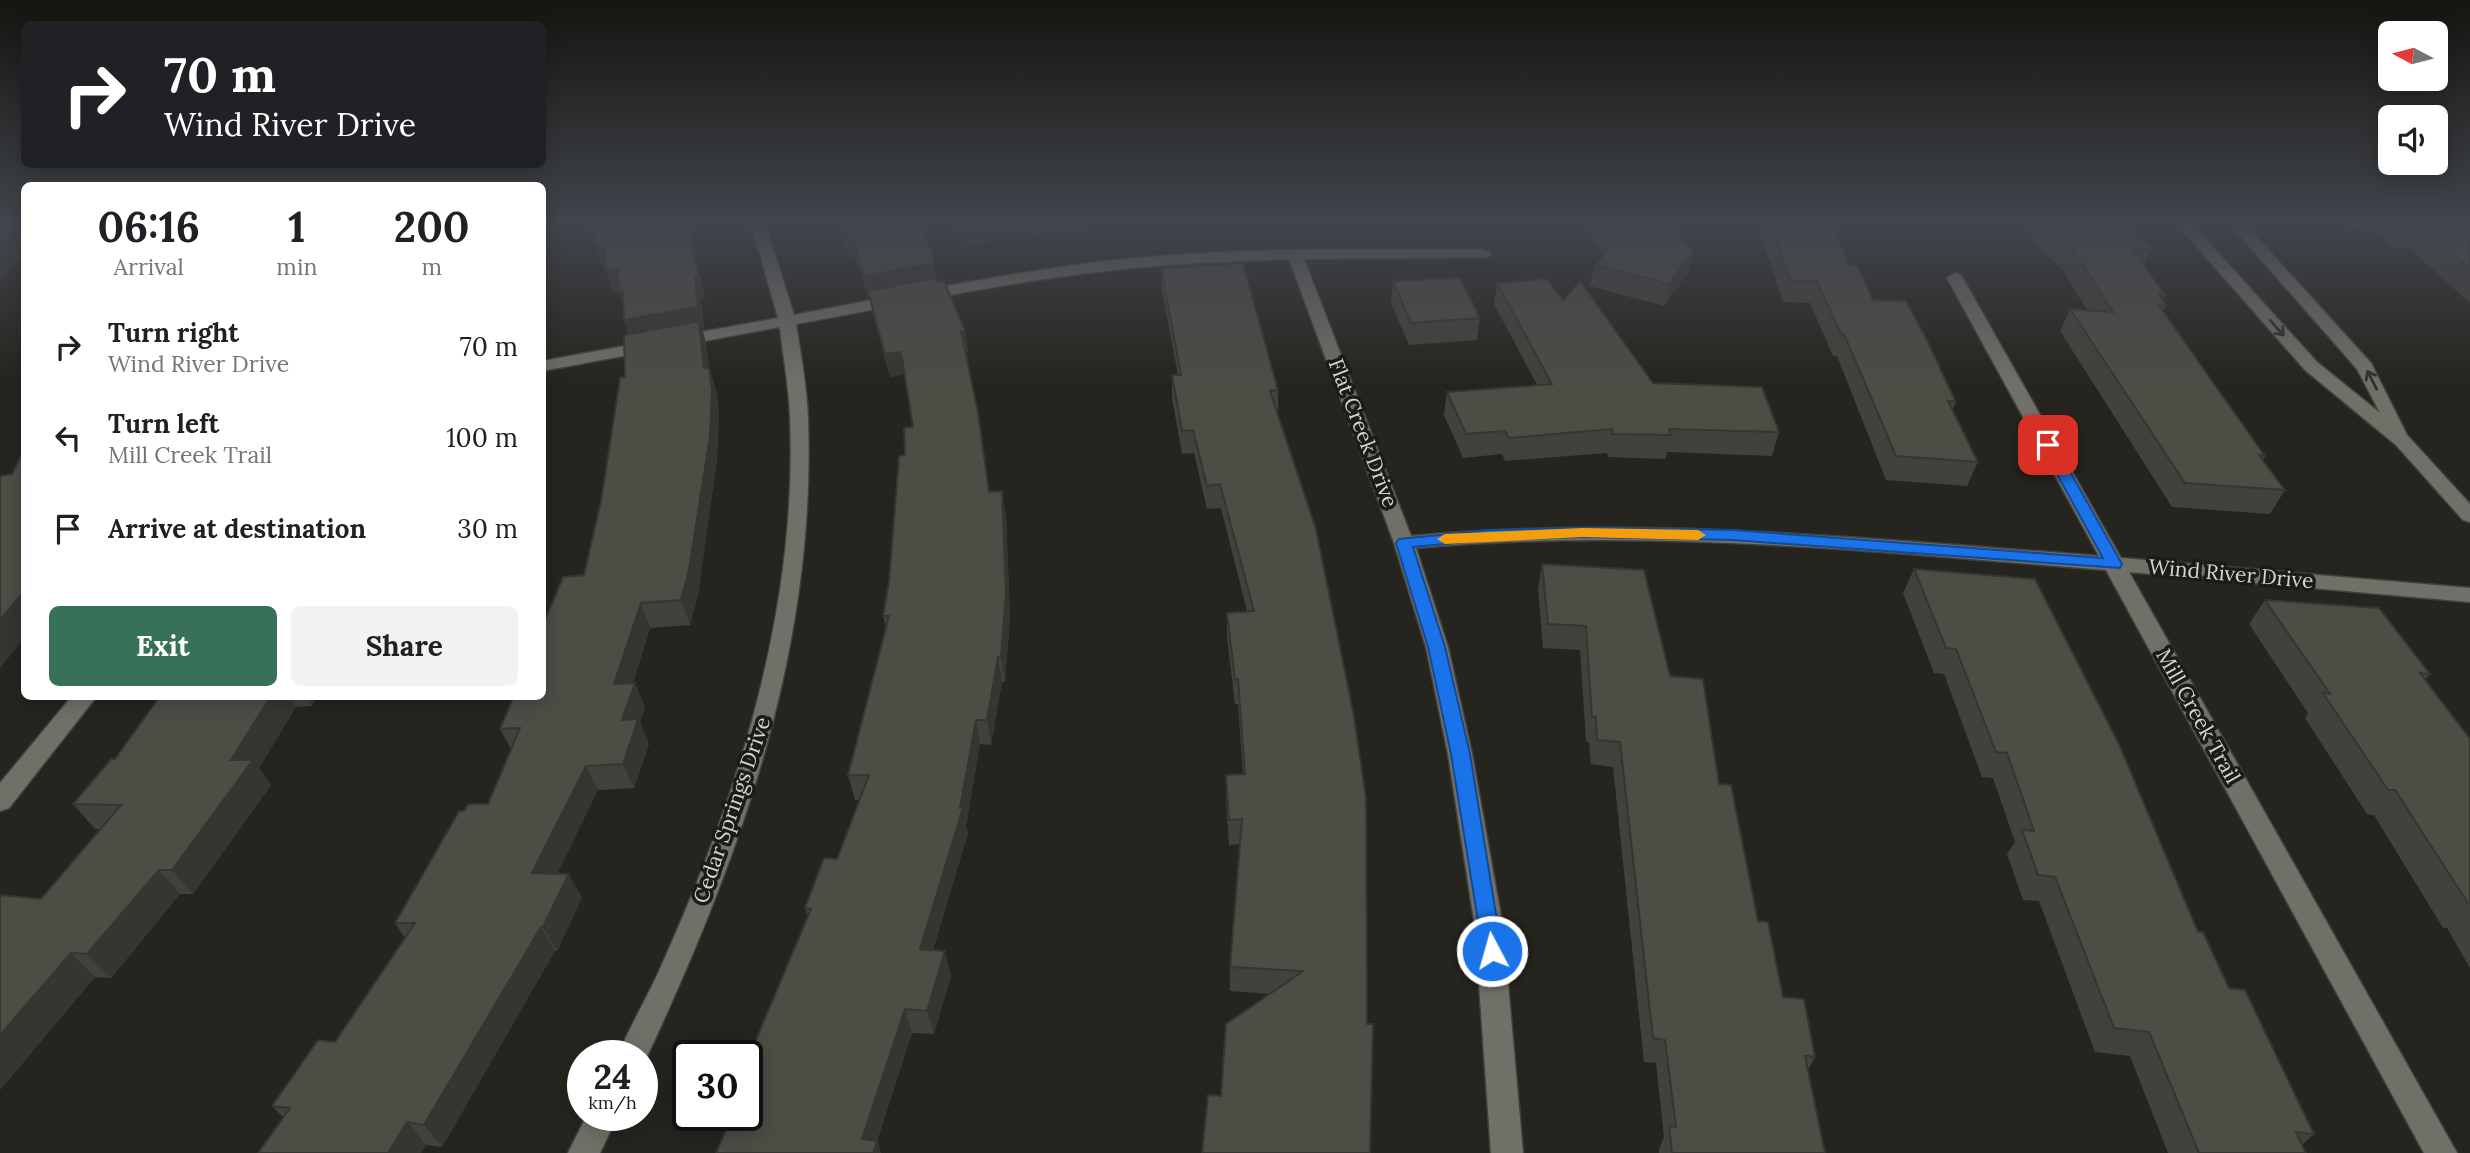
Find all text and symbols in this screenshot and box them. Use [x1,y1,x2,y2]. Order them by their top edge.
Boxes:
north arrow [2378,21,2448,91]
map controls [2378,21,2448,175]
text: 70 m [164,43,276,105]
icon: right [49,49,140,140]
text: Wind River Drive [164,104,416,145]
button: sound [2378,105,2448,175]
text: 06:16 [97,200,200,254]
text: 1 [288,200,305,254]
text: 200 [394,200,470,254]
text: Arrival [114,252,184,281]
text: min [276,252,317,281]
text: m [421,252,442,281]
text: Turn right [108,316,239,349]
one-way arrow [2269,319,2285,337]
icon: right [49,328,87,366]
text: 70 m [460,330,518,363]
text: Wind River Drive [108,349,289,378]
street label: Flat Creek Drive [1323,355,1404,511]
one-way arrow [2364,370,2378,391]
text: Turn left [108,407,219,440]
pin [2018,415,2078,475]
icon: left [49,419,87,457]
text: 100 m [446,421,518,454]
icon: arrive [2029,426,2067,464]
text: Mill Creek Trail [108,440,272,469]
icon: arrive [49,510,87,548]
text: Arrive at destination [108,512,366,545]
text: 30 m [457,512,518,545]
street label: Wind River Drive [2147,553,2315,594]
button: Exit [49,606,277,686]
button: Share [291,606,518,686]
street label: Mill Creek Trail [2150,644,2247,788]
street label: Cedar Springs Drive [687,713,776,907]
position arrow [1455,914,1529,988]
speed limit sign: 30 [672,1040,763,1131]
text: 24 [594,1054,631,1099]
text: km/h [588,1091,637,1114]

